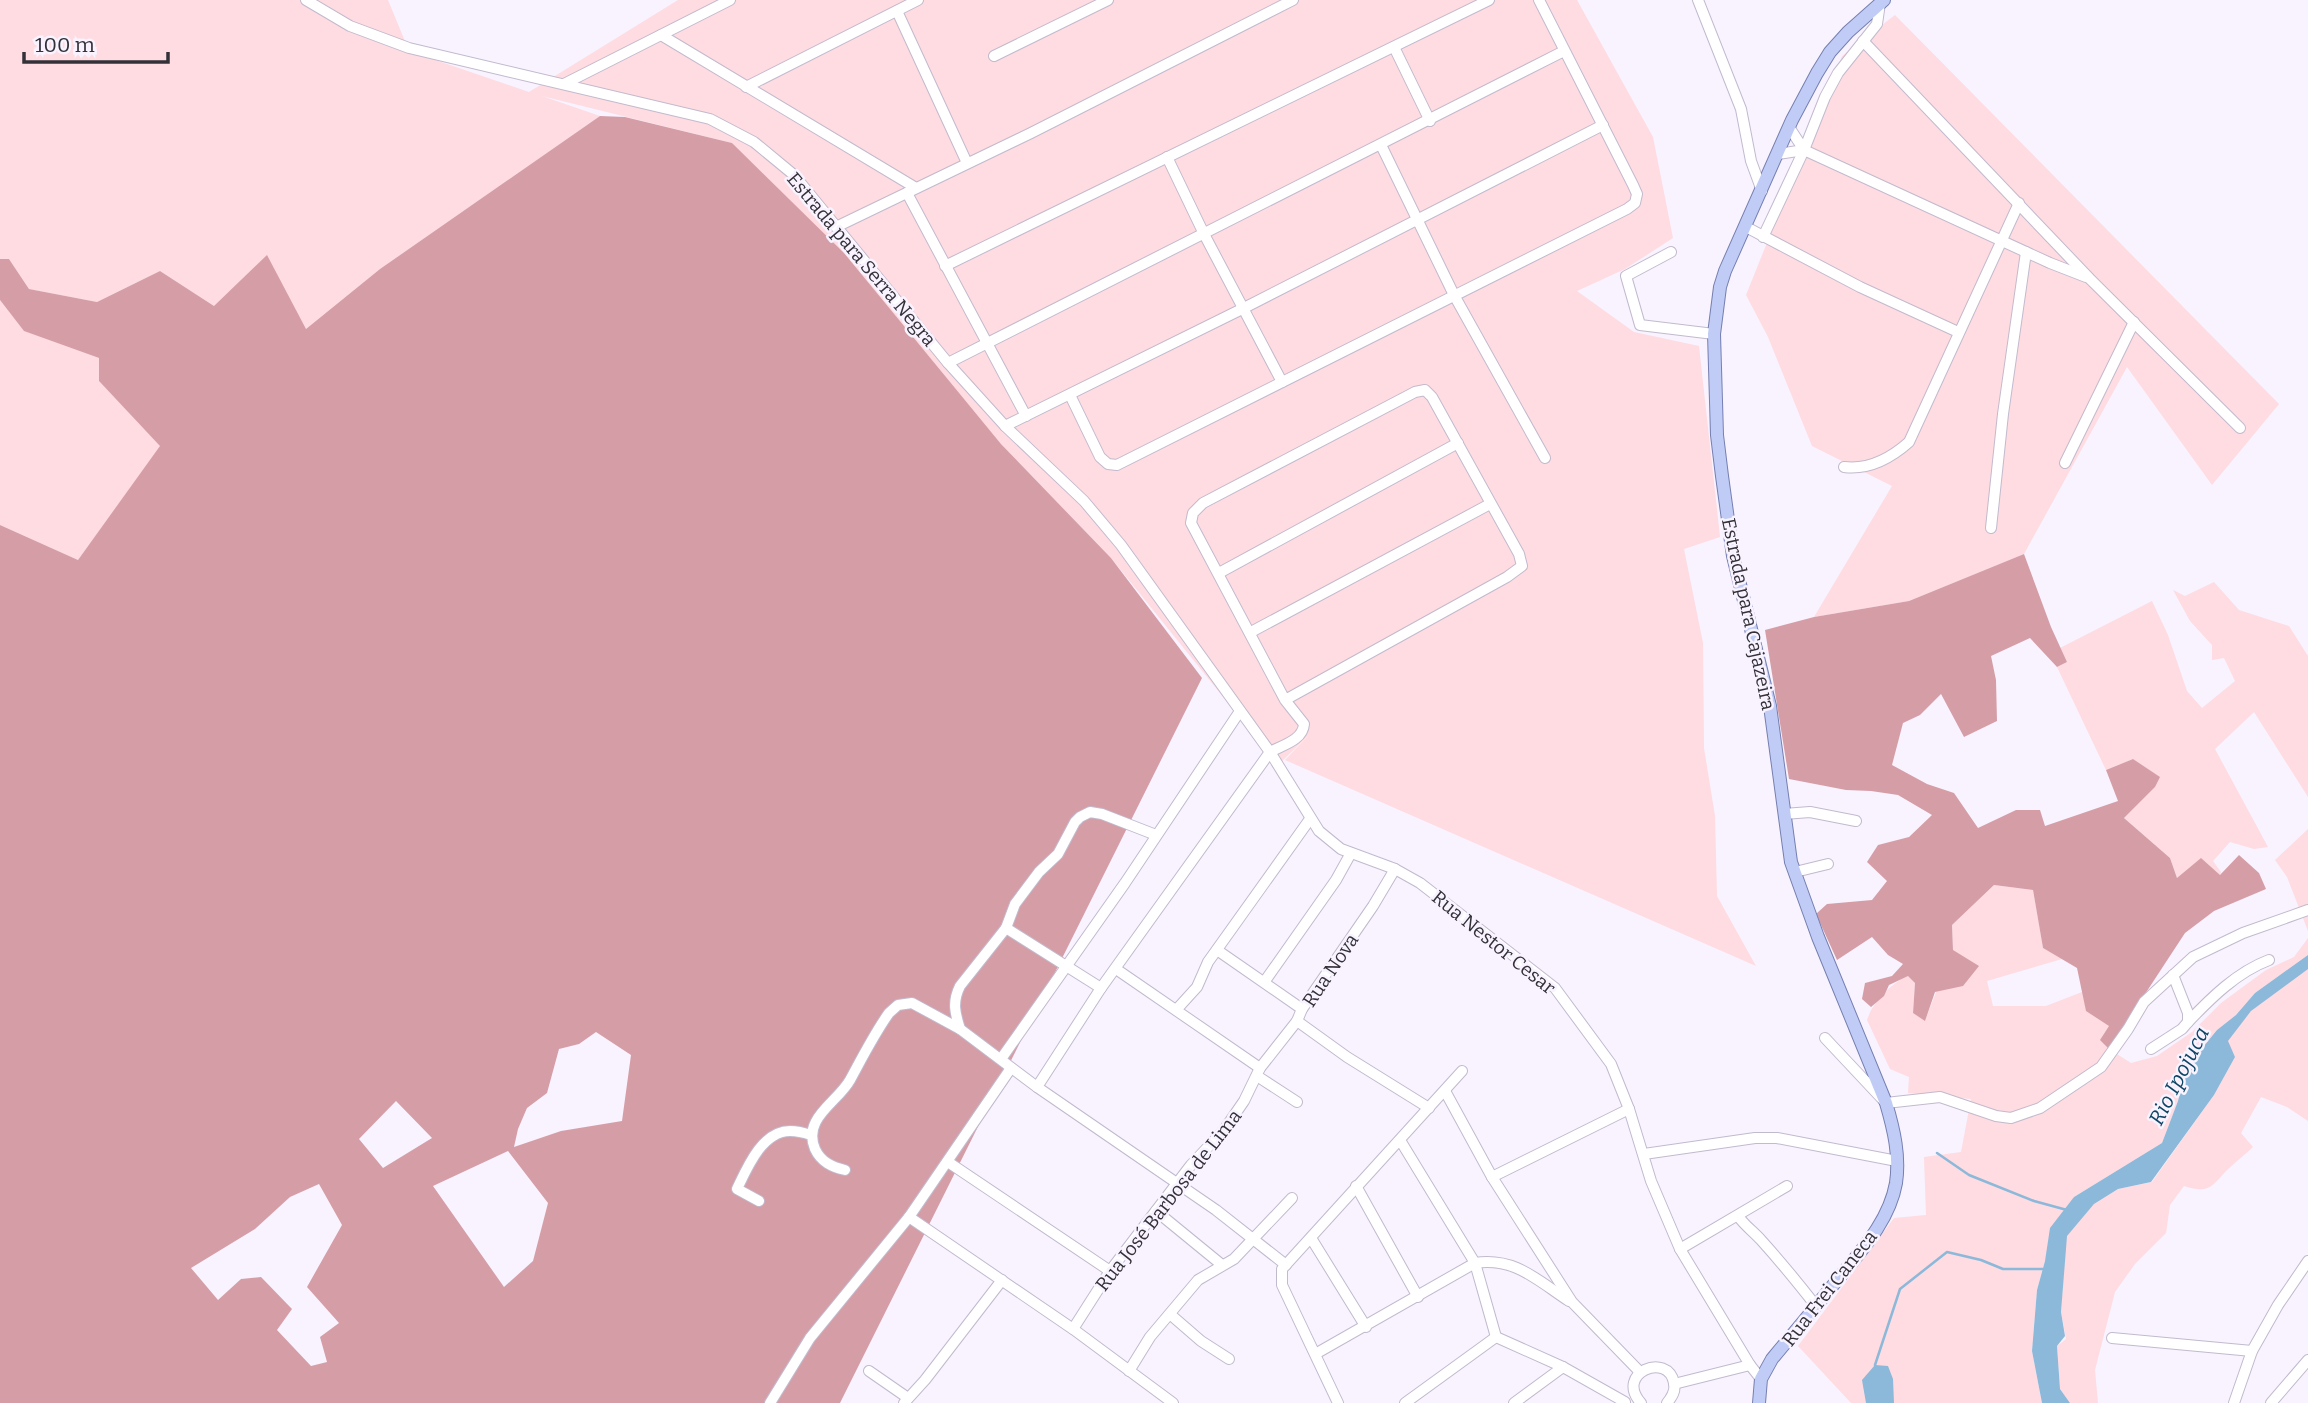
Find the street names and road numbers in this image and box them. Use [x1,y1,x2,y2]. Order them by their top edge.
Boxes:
street label: Estrada para Serra Negra [782,168,941,351]
street label: Estrada para Cajazeira [1717,516,1780,713]
street label: Rua Nestor Cesar [1427,886,1560,1000]
street label: Rua Nova [1298,929,1364,1011]
street label: Rua José Barbosa de Lima [1090,1105,1247,1296]
street label: Rua Frei Caneca [1777,1225,1882,1351]

